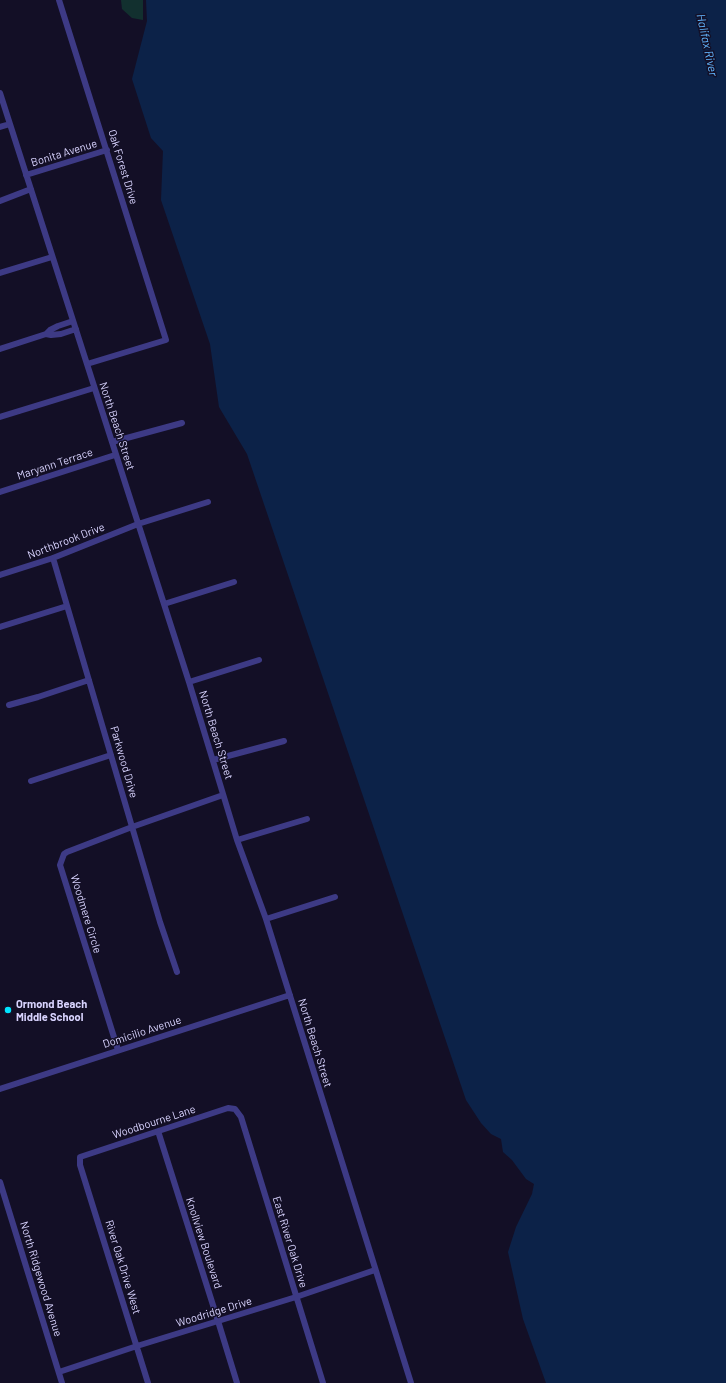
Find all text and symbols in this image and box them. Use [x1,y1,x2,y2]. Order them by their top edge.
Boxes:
water label: Halifax River [693,13,721,77]
street label: Oak Forest Drive [105,128,141,206]
street label: Bonita Avenue [29,137,99,169]
street label: North Beach Street [97,380,137,472]
street label: Maryann Terrace [15,446,95,482]
street label: Northbrook Drive [26,520,106,562]
street label: North Beach Street [196,689,236,781]
street label: Parkwood Drive [107,725,141,799]
street label: Woodmere Circle [68,873,104,955]
place label: Ormond Beach Middle School [16,997,87,1023]
street label: North Beach Street [295,997,335,1089]
marker: Ormond Beach Middle School [3,1005,13,1015]
street label: Domicilio Avenue [101,1013,183,1051]
street label: Woodbourne Lane [111,1102,197,1142]
street label: East River Oak Drive [270,1195,310,1289]
street label: Knollview Boulevard [183,1196,225,1290]
street label: River Oak Drive West [102,1218,144,1316]
street label: North Ridgewood Avenue [17,1220,65,1338]
street label: Woodridge Drive [175,1294,253,1330]

